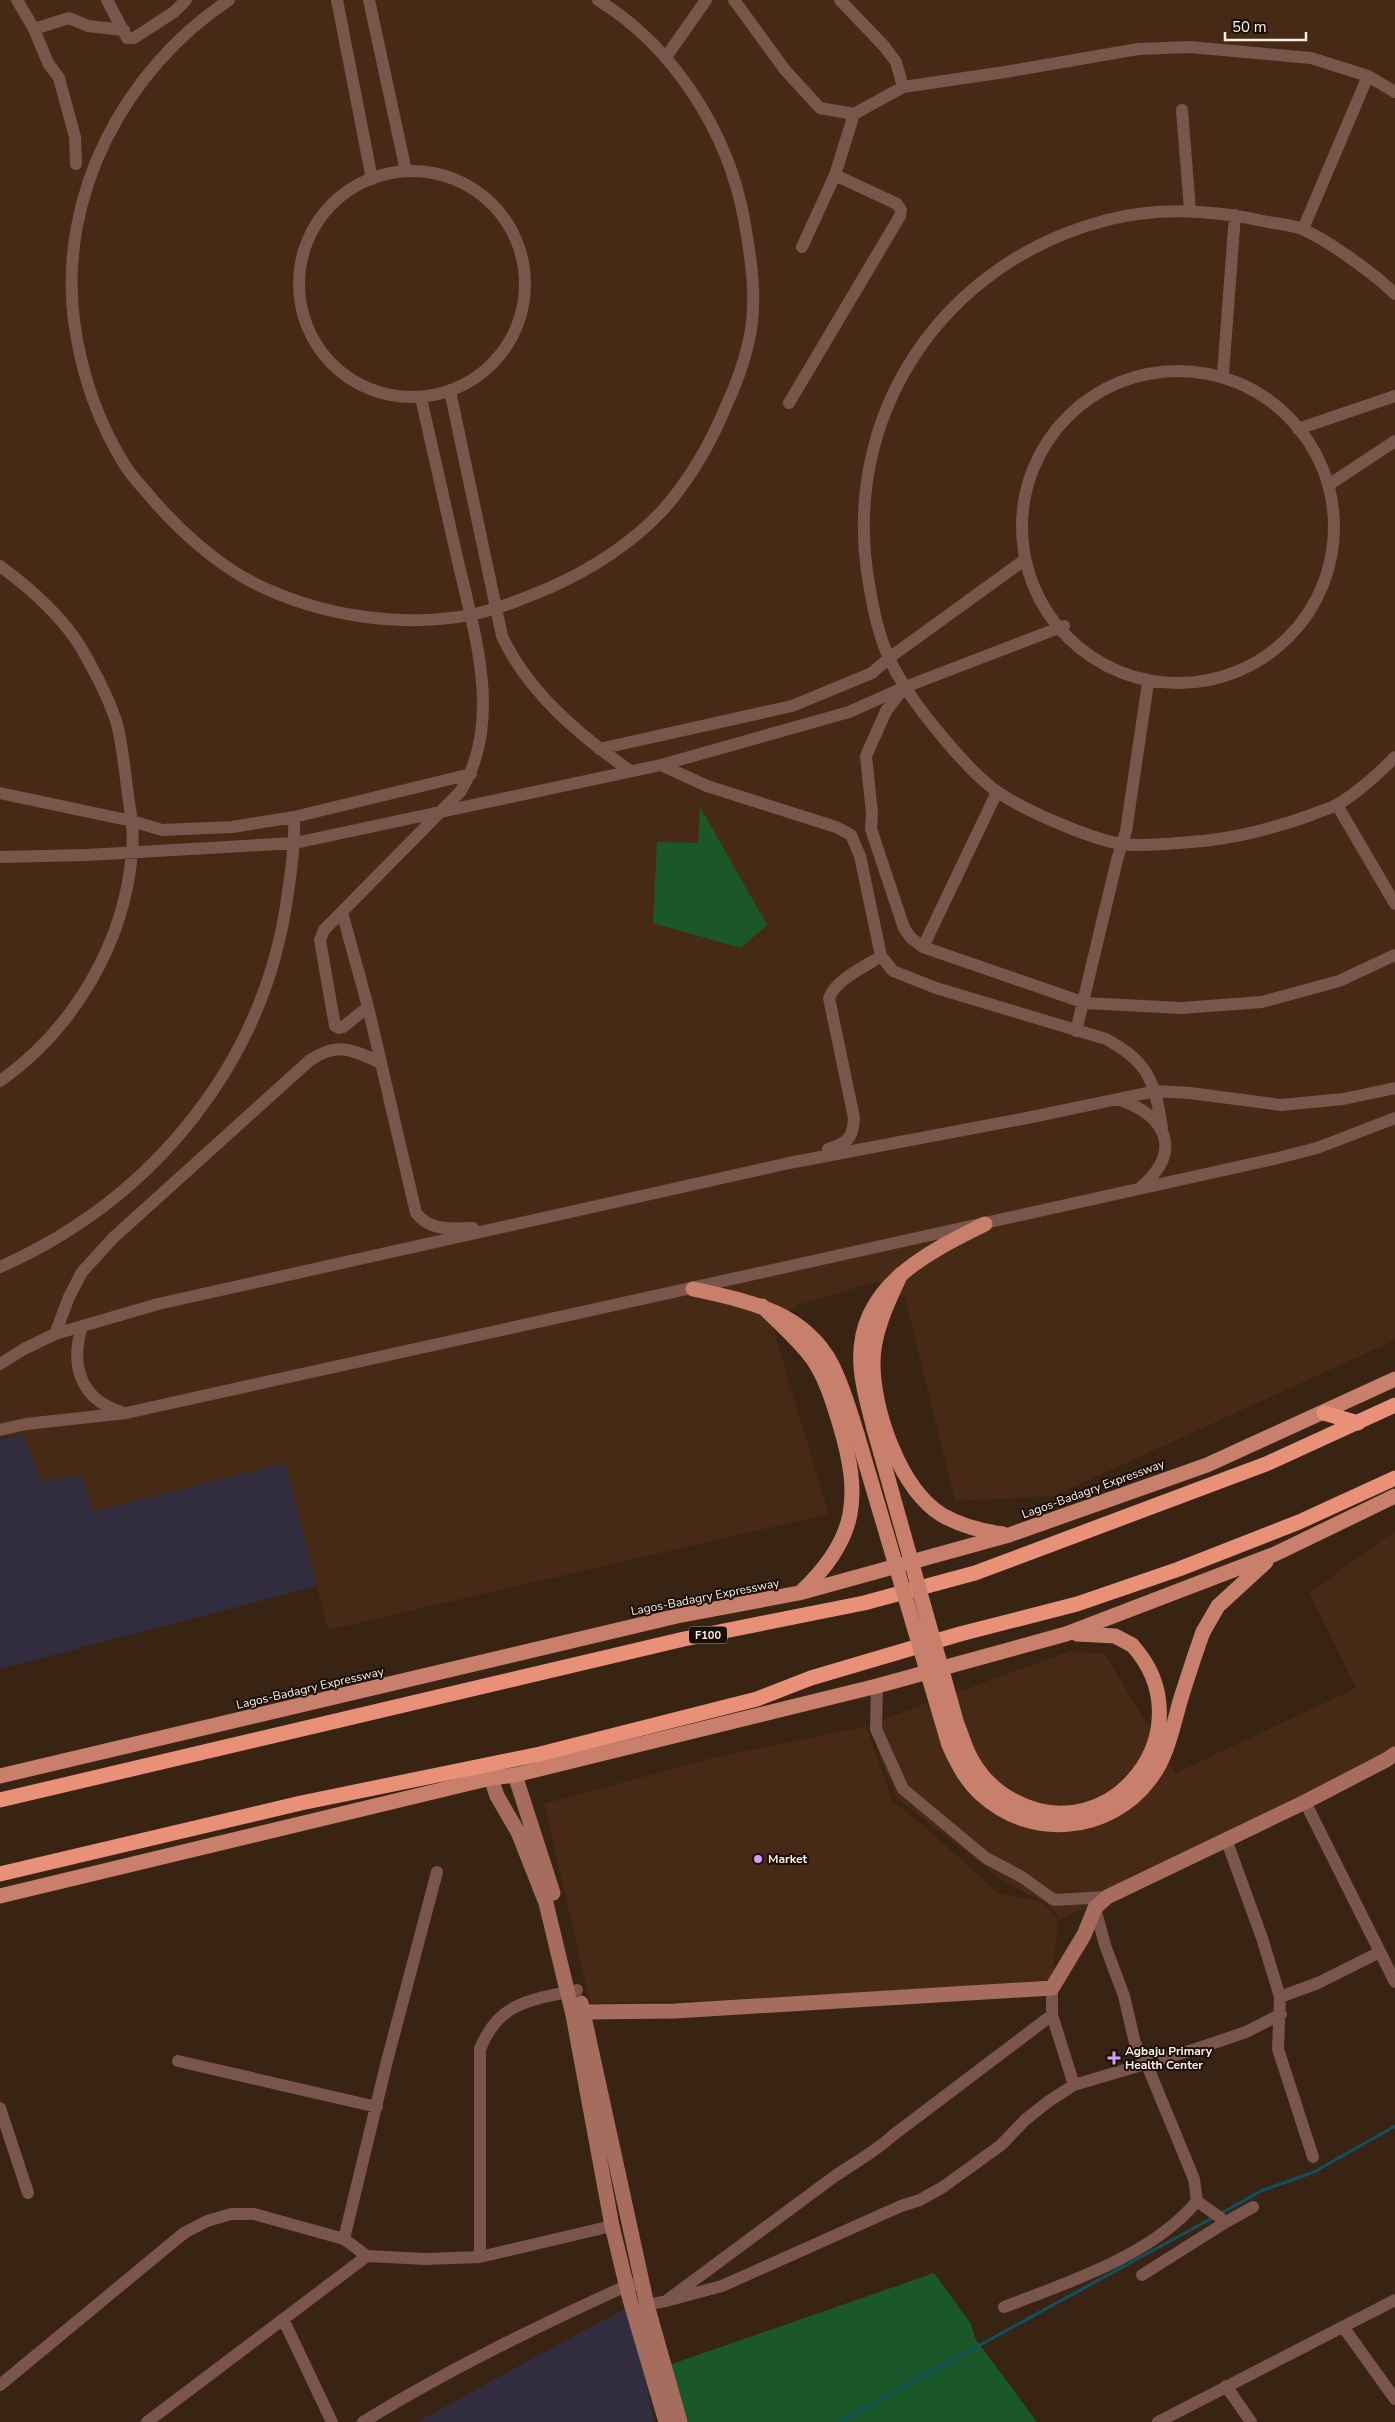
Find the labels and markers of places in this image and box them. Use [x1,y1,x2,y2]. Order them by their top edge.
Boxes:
place label: Market [768,1851,807,1867]
marker: Market [752,1853,764,1865]
place label: Agbaju Primary Health Center [1125,2043,1213,2073]
marker: Agbaju Primary Health Center [1107,2051,1121,2065]

